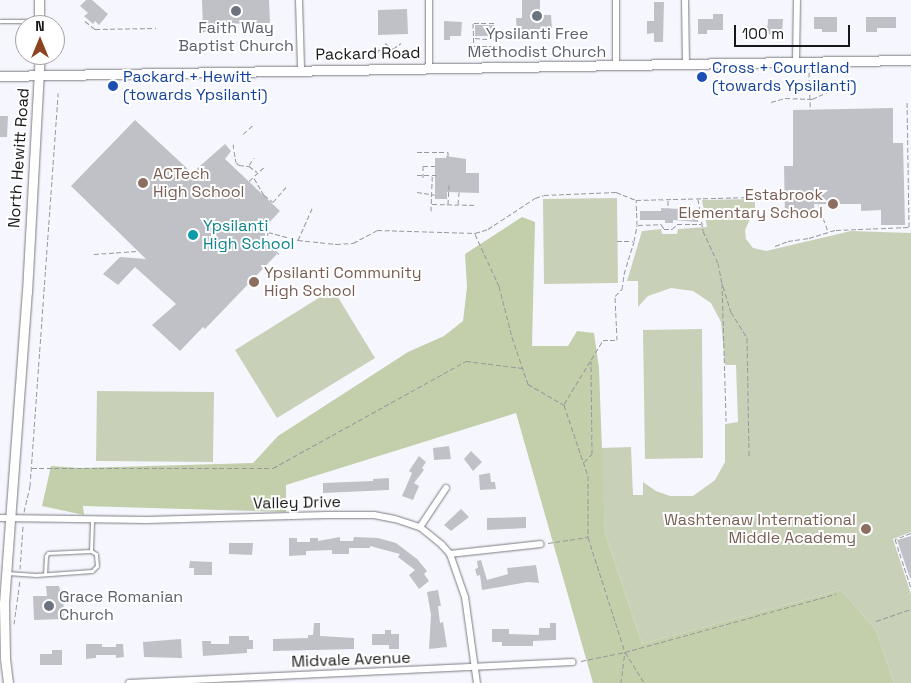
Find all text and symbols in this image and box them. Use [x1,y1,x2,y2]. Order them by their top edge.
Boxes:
marker: Faith Way Baptist Church [230,5,242,17]
marker: Ypsilanti Free Methodist Church [531,10,543,22]
north arrow [15,15,65,65]
scale bar [736,15,852,47]
text: N [35,17,45,35]
place label: Faith Way Baptist Church [178,18,294,56]
place label: Ypsilanti Free Methodist Church [468,24,606,62]
text: 100 m [742,24,784,43]
street label: Packard Road [315,43,421,65]
place label: Cross + Courtland (towards Ypsilanti) [712,58,857,96]
place label: Packard + Hewitt (towards Ypsilanti) [123,67,268,105]
marker: Cross + Courtland (towards Ypsilanti) [696,71,708,83]
marker: Packard + Hewitt (towards Ypsilanti) [107,80,119,92]
street label: North Hewitt Road [5,87,33,229]
place label: ACTech High School [153,164,244,202]
marker: ACTech High School [137,177,149,189]
place label: Estabrook Elementary School [678,185,823,223]
marker: Estabrook Elementary School [827,198,839,210]
place label: Ypsilanti High School [203,216,294,254]
marker: Ypsilanti High School [187,229,199,241]
place label: Ypsilanti Community High School [264,263,422,301]
marker: Ypsilanti Community High School [248,276,260,288]
street label: Valley Drive [253,493,341,513]
place label: Washtenaw International Middle Academy [664,510,856,548]
marker: Washtenaw International Middle Academy [860,523,872,535]
place label: Grace Romanian Church [59,587,183,625]
marker: Grace Romanian Church [43,600,55,612]
street label: Midvale Avenue [291,648,411,672]

